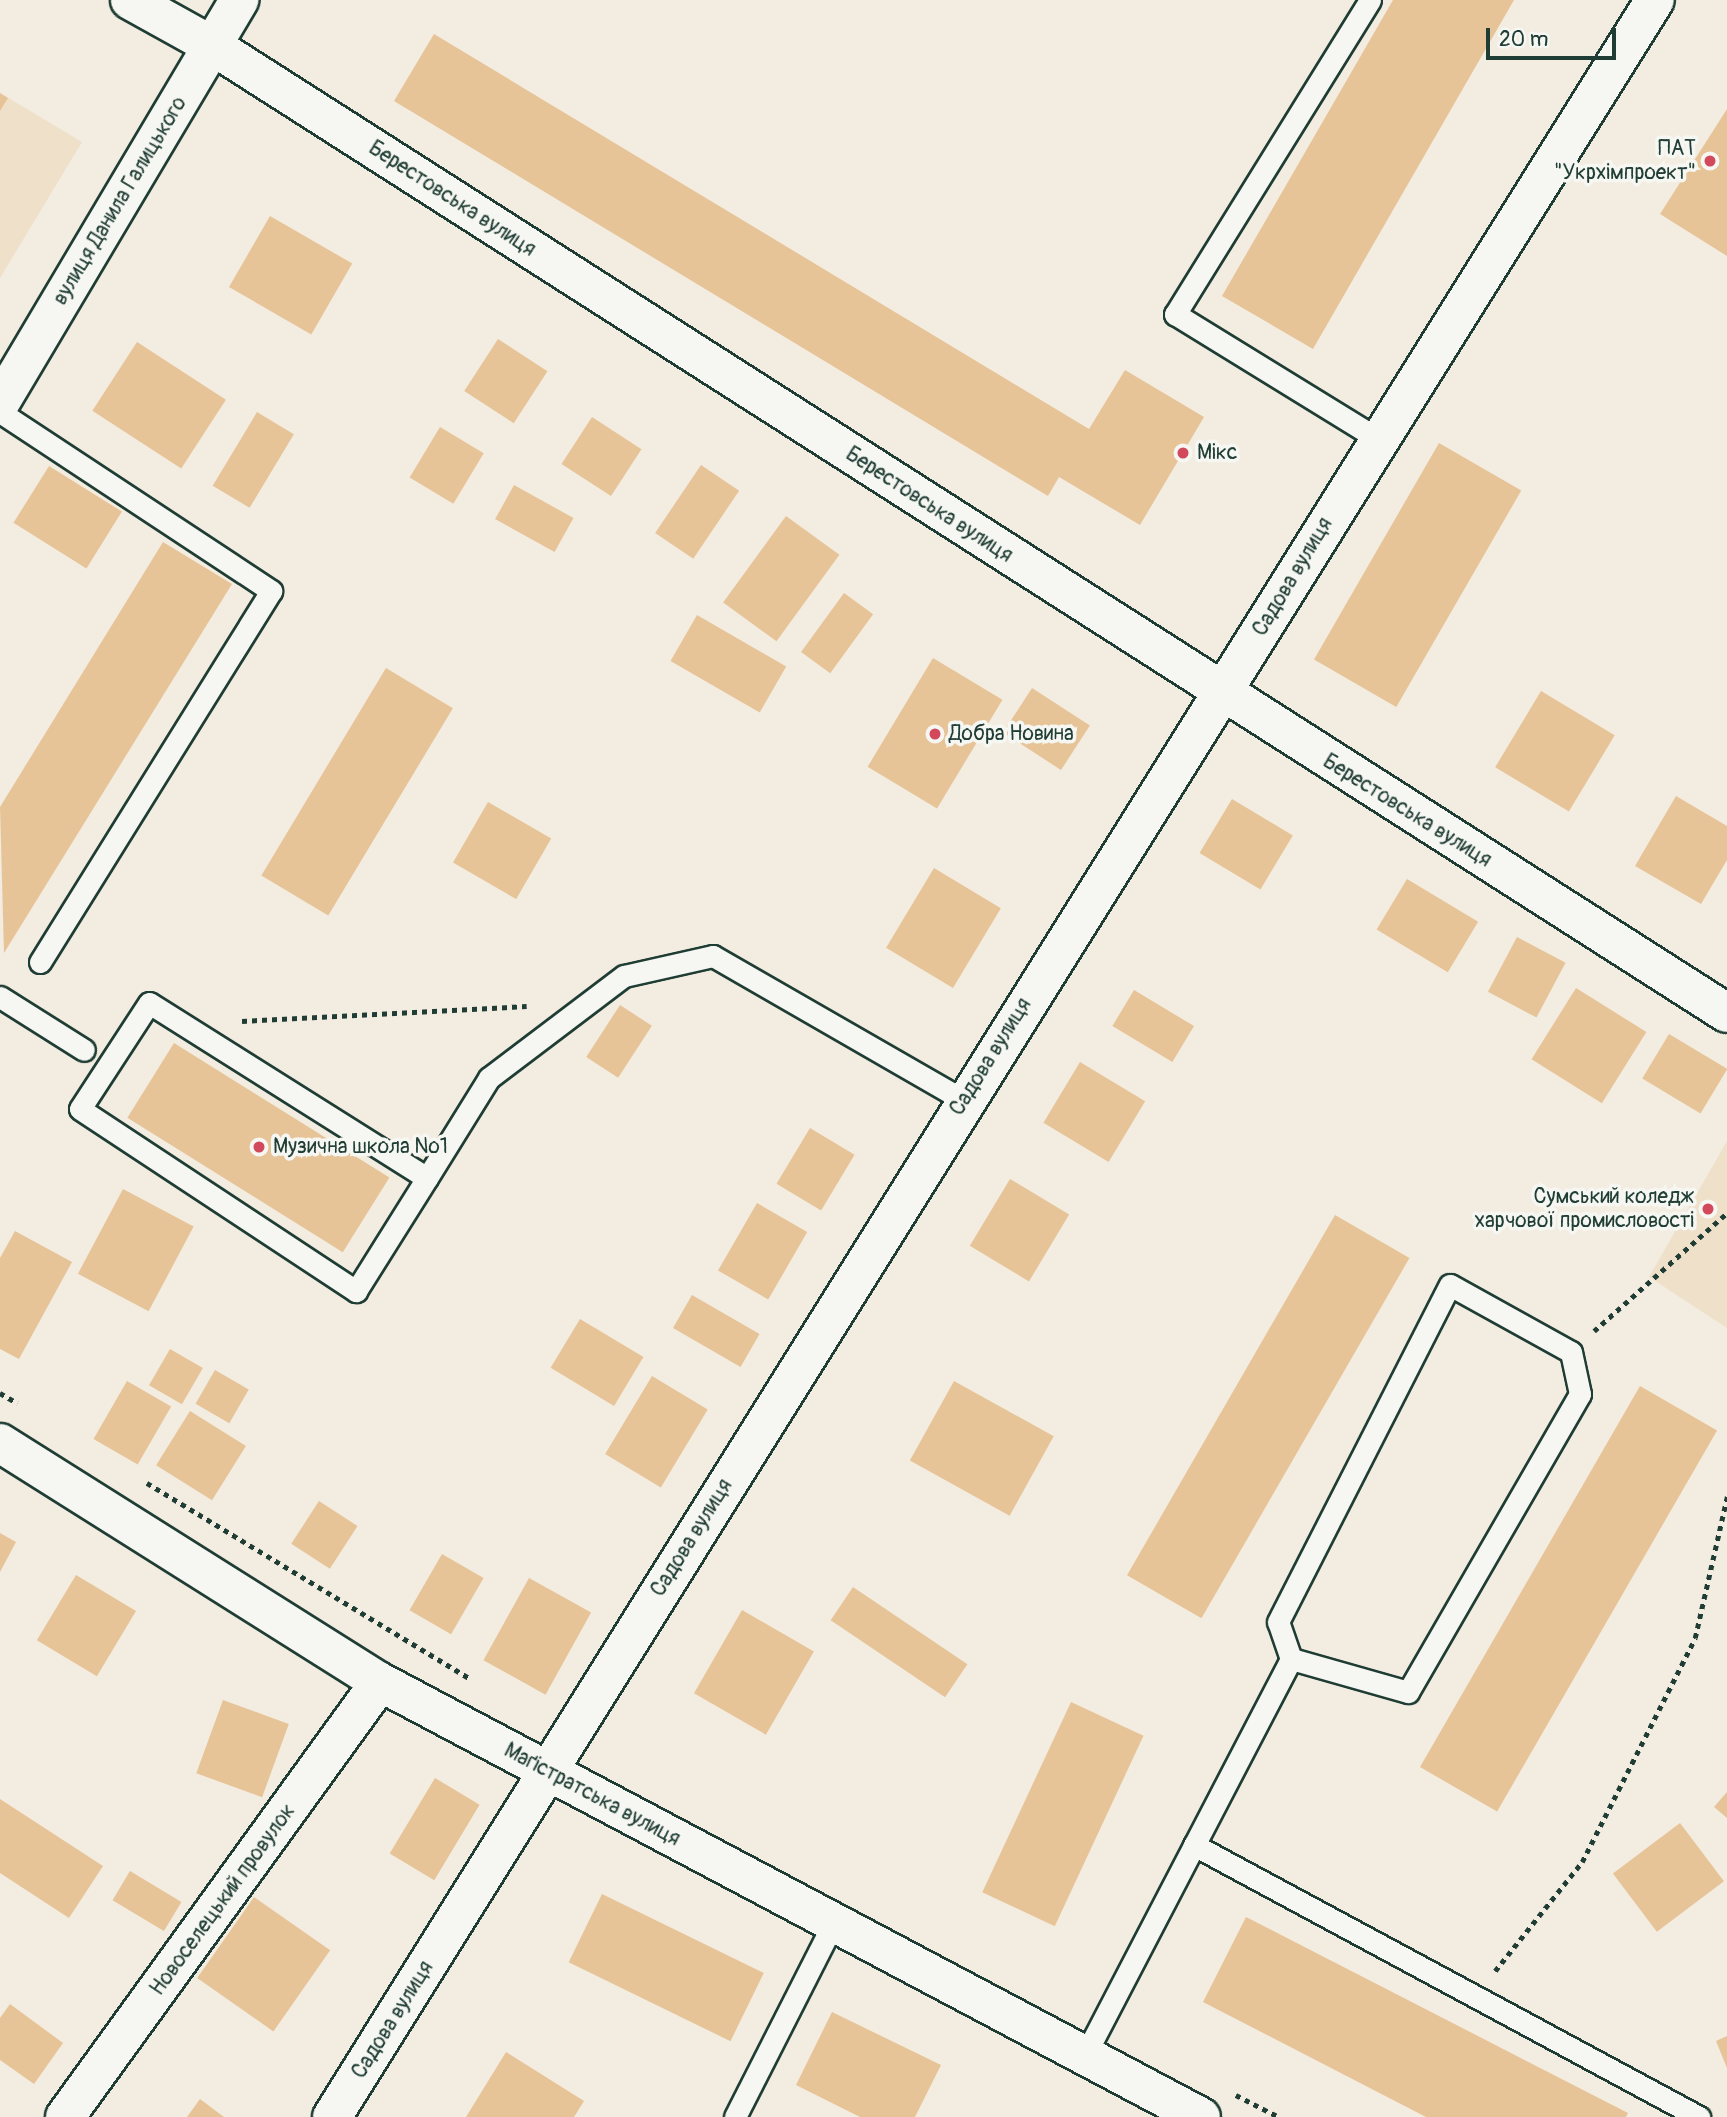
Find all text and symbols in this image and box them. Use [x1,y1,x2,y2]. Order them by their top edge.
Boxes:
scale bar [1489,14,1618,58]
text: 20 m [1499,26,1548,53]
street label: вулиця Данила Галицького [48,92,192,310]
street label: Берестовська вулиця [364,136,540,262]
place label: ПАТ "Укрхімпроект" [1554,136,1696,186]
marker: ПАТ "Укрхімпроект" [1702,153,1718,169]
place label: Мікс [1197,440,1237,466]
street label: Берестовська вулиця [841,442,1017,568]
marker: Мікс [1175,445,1191,461]
street label: Садова вулиця [1248,513,1338,641]
place label: Добра Новина [949,721,1074,747]
marker: Добра Новина [927,726,943,742]
street label: Берестовська вулиця [1318,749,1496,873]
street label: Садова вулиця [945,994,1037,1120]
place label: Музична школа №1 [273,1134,448,1160]
marker: Музична школа №1 [251,1139,267,1155]
place label: Сумський коледж харчової промисловості [1474,1184,1694,1234]
marker: Сумський коледж харчової промисловості [1700,1201,1716,1217]
street label: Садова вулиця [646,1475,738,1601]
street label: Маґістратська вулиця [500,1738,684,1852]
street label: Новоселецький провулок [145,1799,301,2001]
street label: Садова вулиця [347,1957,439,2083]

